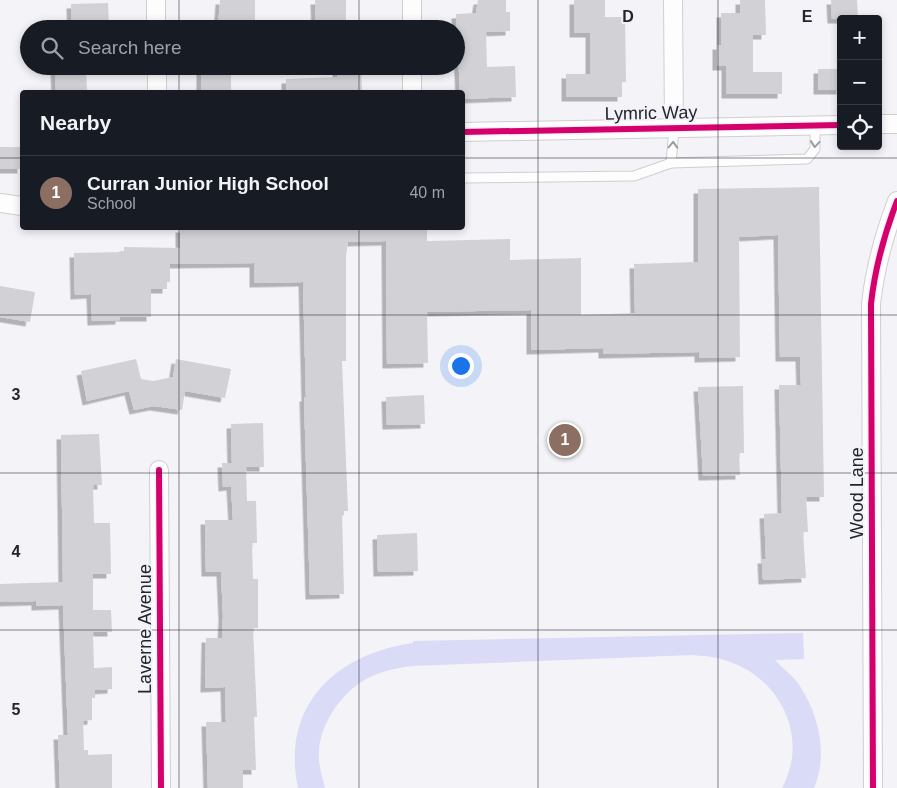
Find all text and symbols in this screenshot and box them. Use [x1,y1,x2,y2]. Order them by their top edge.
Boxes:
text: D [622,8,634,25]
text: E [802,8,813,25]
map controls [837,15,882,150]
button: + [837,15,882,60]
search box [20,20,465,75]
icon: search [38,34,66,62]
text: Search here [78,37,182,58]
button: − [837,60,882,105]
street label: Lymric Way [604,102,698,124]
button: locate [837,105,882,150]
text: Nearby [40,111,111,134]
one-way arrow [810,140,821,148]
one-way arrow [668,141,679,149]
text: Curran Junior High School [87,173,329,194]
text: 1 [52,184,60,201]
text: 40 m [409,184,445,201]
text: School [87,195,136,212]
your location [448,353,474,379]
text: 3 [12,386,21,403]
pin: 1 [549,421,581,459]
street label: Wood Lane [847,447,867,539]
text: 4 [12,543,21,560]
street label: Laverne Avenue [135,564,155,694]
text: 5 [12,701,21,718]

